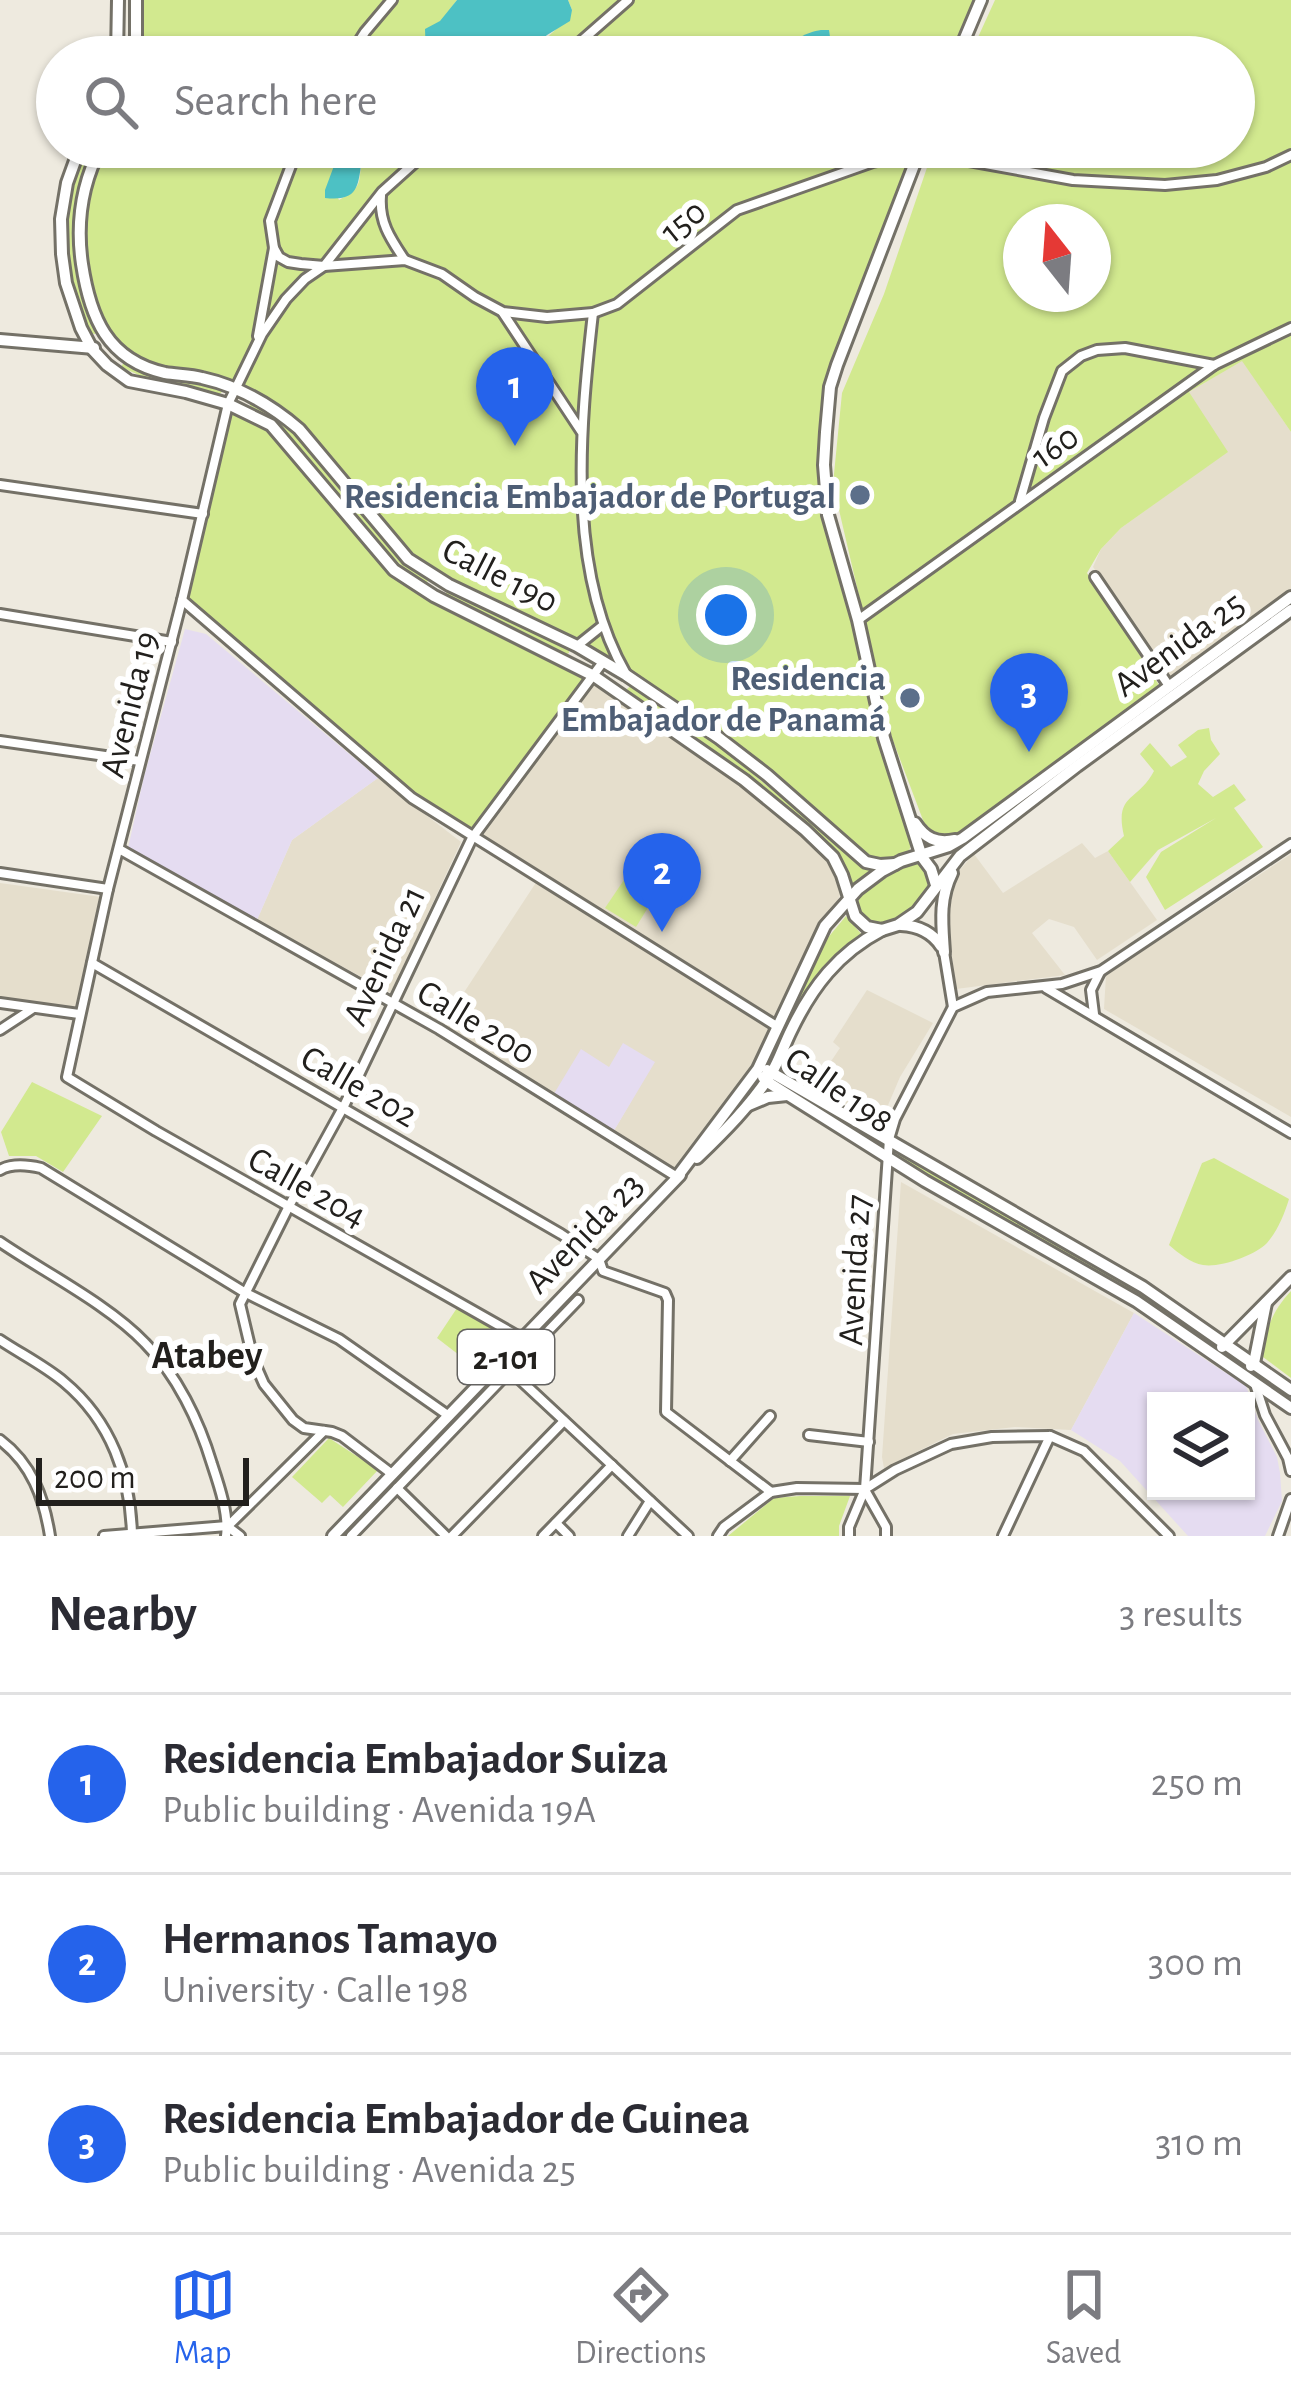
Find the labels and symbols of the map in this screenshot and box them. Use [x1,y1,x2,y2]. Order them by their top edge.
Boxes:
street label: 150 [654,193,713,250]
north arrow [1003,204,1111,312]
pin: 1 [476,347,554,446]
street label: 160 [1025,418,1085,475]
place label: Residencia Embajador de Portugal [344,479,836,515]
marker: Residencia Embajador de Portugal [847,482,873,508]
street label: Calle 190 [437,532,563,620]
your location [696,585,756,645]
street label: Avenida 25 [1107,586,1251,704]
street label: Avenida 19 [94,628,165,781]
pin: 3 [990,653,1068,752]
place label: Residencia Embajador de Panamá [561,661,886,738]
marker: Residencia Embajador de Panamá [897,685,923,711]
pin: 2 [623,833,701,932]
street label: Avenida 21 [337,881,433,1031]
street label: Calle 200 [411,974,541,1072]
street label: Calle 202 [295,1039,423,1134]
street label: Calle 198 [779,1041,899,1140]
street label: Calle 204 [242,1141,372,1235]
street label: Avenida 23 [519,1167,650,1300]
street label: Avenida 27 [833,1194,877,1347]
road number: 2-101 [458,1330,554,1384]
district label: Atabey [152,1337,263,1376]
scale bar [36,1452,249,1505]

